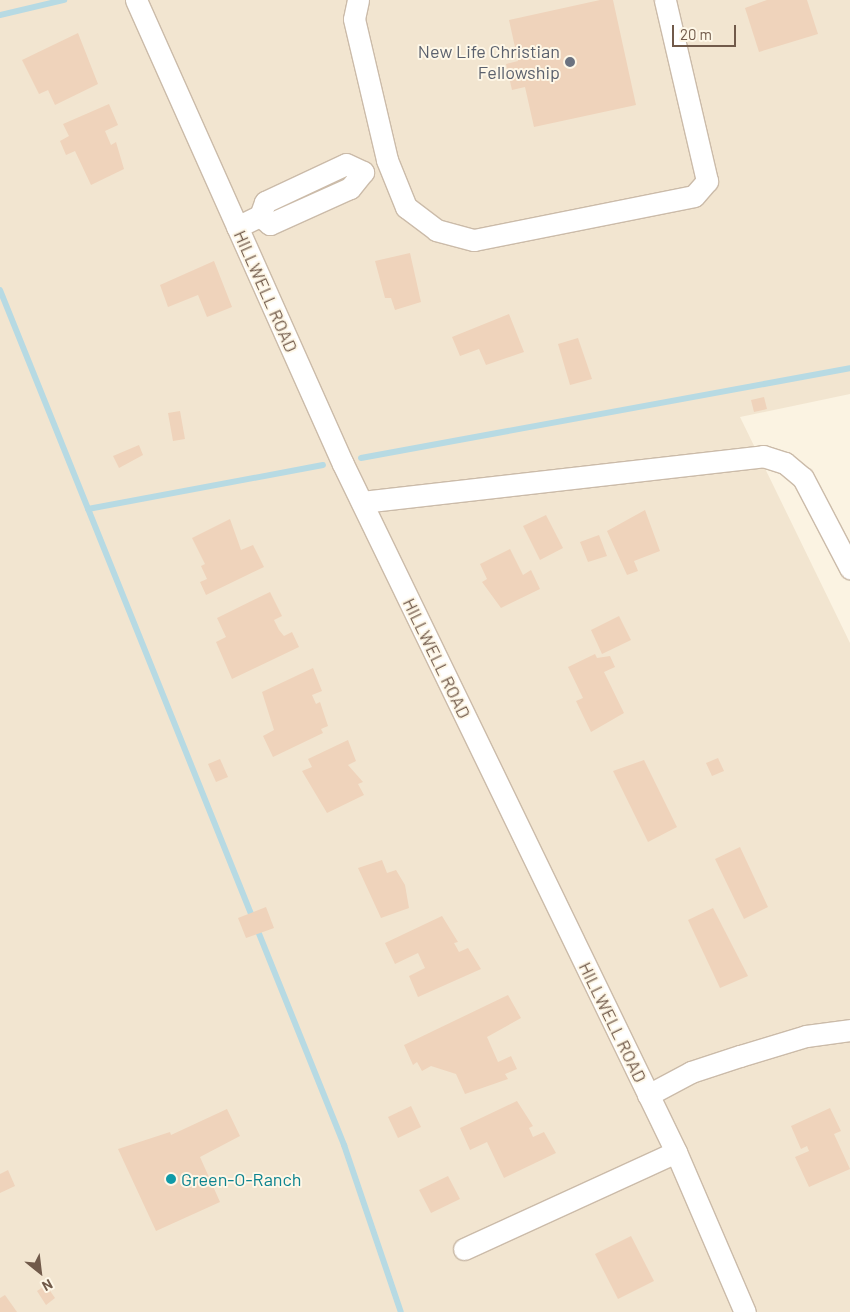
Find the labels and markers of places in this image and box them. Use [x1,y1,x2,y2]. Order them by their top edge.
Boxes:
place label: New Life Christian Fellowship [418,41,560,84]
marker: New Life Christian Fellowship [564,56,576,68]
place label: Green-O-Ranch [181,1168,301,1190]
marker: Green-O-Ranch [165,1173,177,1185]

